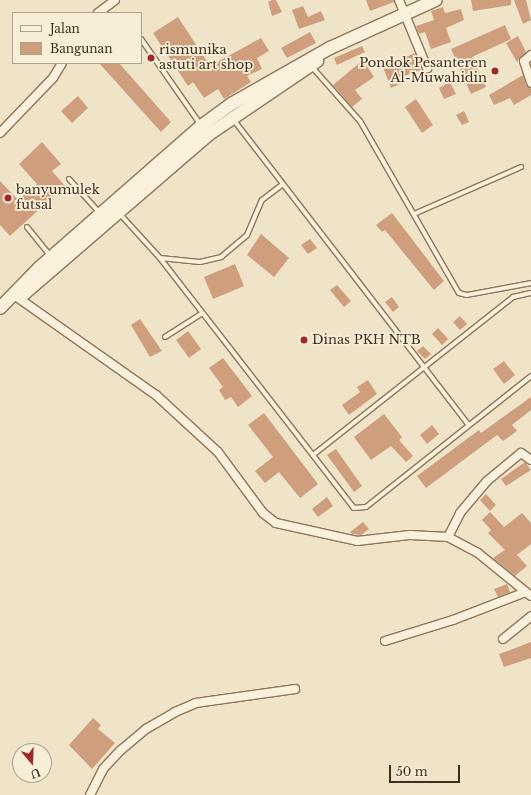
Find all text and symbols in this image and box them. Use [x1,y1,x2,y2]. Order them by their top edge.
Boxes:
legend [12,12,142,64]
text: Jalan [50,21,80,36]
text: Bangunan [50,41,113,56]
place label: rismunika astuti art shop [159,43,253,74]
marker: rismunika astuti art shop [146,53,156,63]
place label: Pondok Pesanteren Al-Muwahidin [359,56,487,87]
marker: Pondok Pesanteren Al-Muwahidin [490,66,500,76]
place label: banyumulek futsal [16,183,100,214]
marker: banyumulek futsal [3,193,13,203]
place label: Dinas PKH NTB [312,332,421,348]
marker: Dinas PKH NTB [299,335,309,345]
north arrow [12,743,52,783]
scale bar [391,757,462,783]
text: 50 m [396,764,428,779]
text: U [29,765,42,782]

